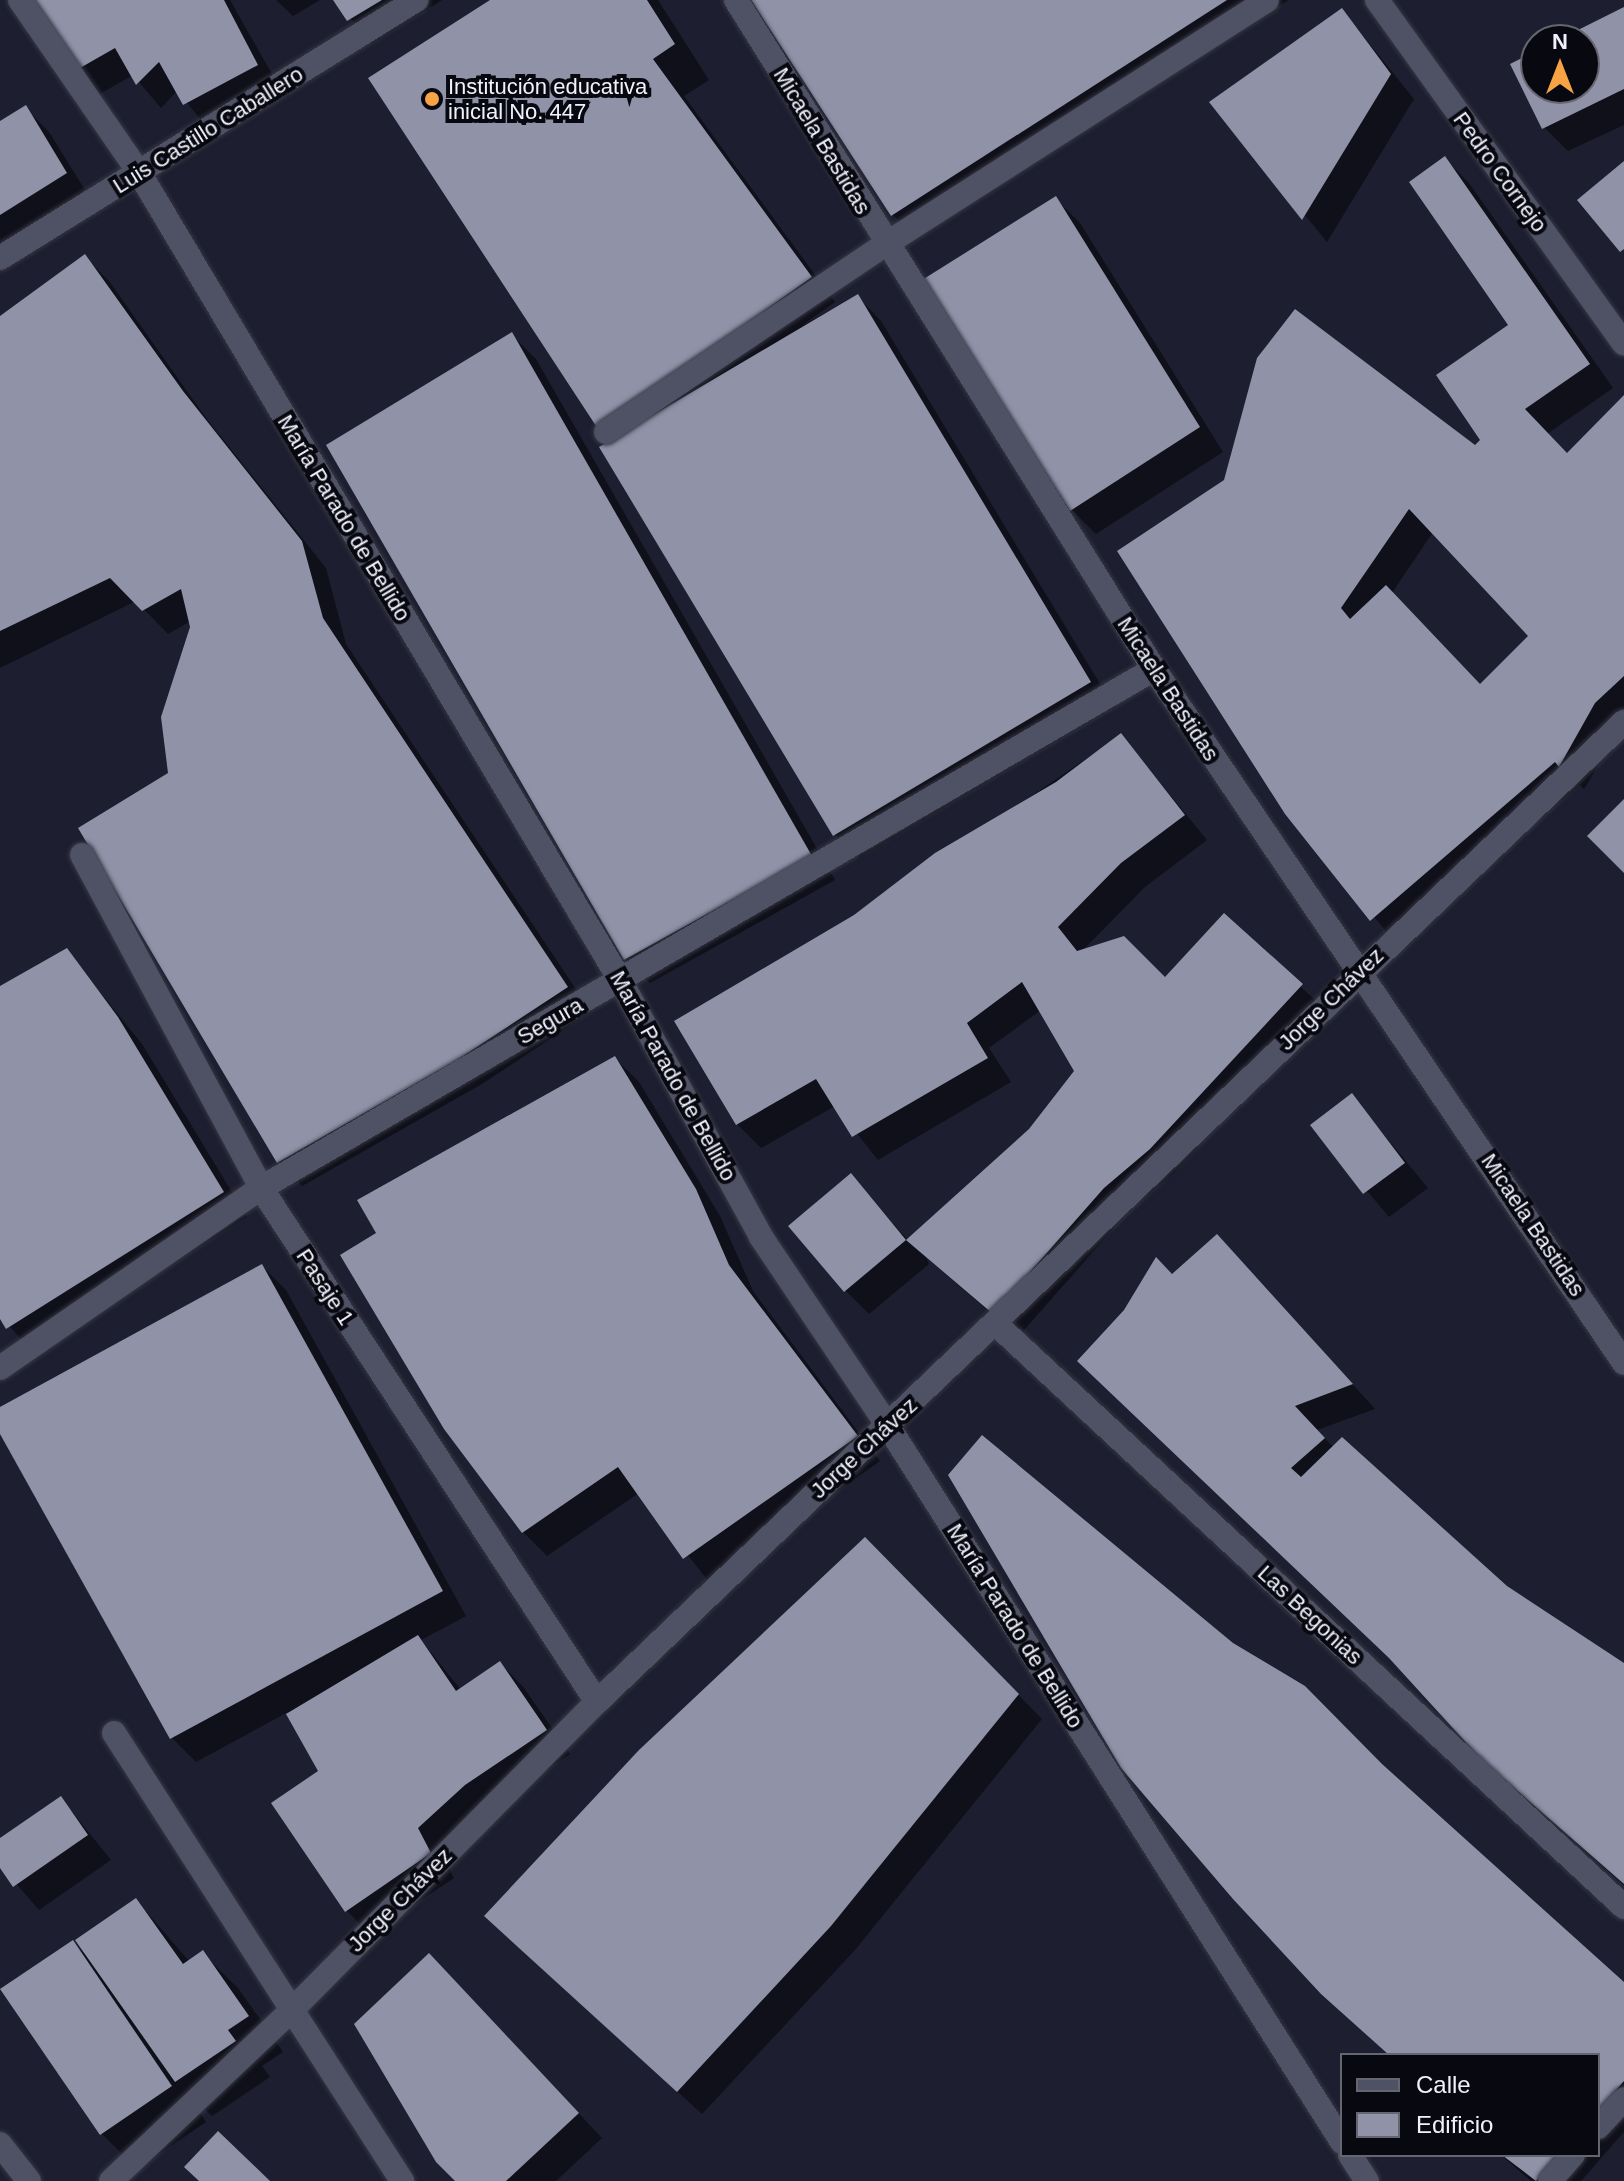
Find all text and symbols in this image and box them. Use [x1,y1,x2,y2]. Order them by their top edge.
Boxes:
north arrow [1520,24,1600,104]
text: N [1552,29,1568,54]
street label: Luis Castillo Caballero [108,61,308,199]
street label: Micaela Bastidas [768,63,876,219]
place label: Institución educativa inicial No. 447 [448,73,647,124]
marker: Institución educativa inicial No. 447 [423,90,441,108]
street label: Pedro Cornejo [1448,107,1552,237]
street label: María Parado de Bellido [272,410,416,626]
street label: Micaela Bastidas [1112,612,1224,766]
street label: Jorge Chávez [1273,942,1389,1056]
street label: María Parado de Bellido [604,966,742,1186]
street label: Segura [513,992,587,1050]
street label: Micaela Bastidas [1476,1149,1590,1301]
street label: Pasaje 1 [291,1244,359,1330]
street label: Jorge Chávez [805,1392,923,1504]
street label: María Parado de Bellido [941,1519,1089,1733]
street label: Las Begonias [1252,1560,1368,1670]
street label: Jorge Chávez [343,1843,457,1957]
legend [1340,2053,1600,2157]
text: Calle [1416,2071,1471,2098]
text: Edificio [1416,2111,1493,2138]

